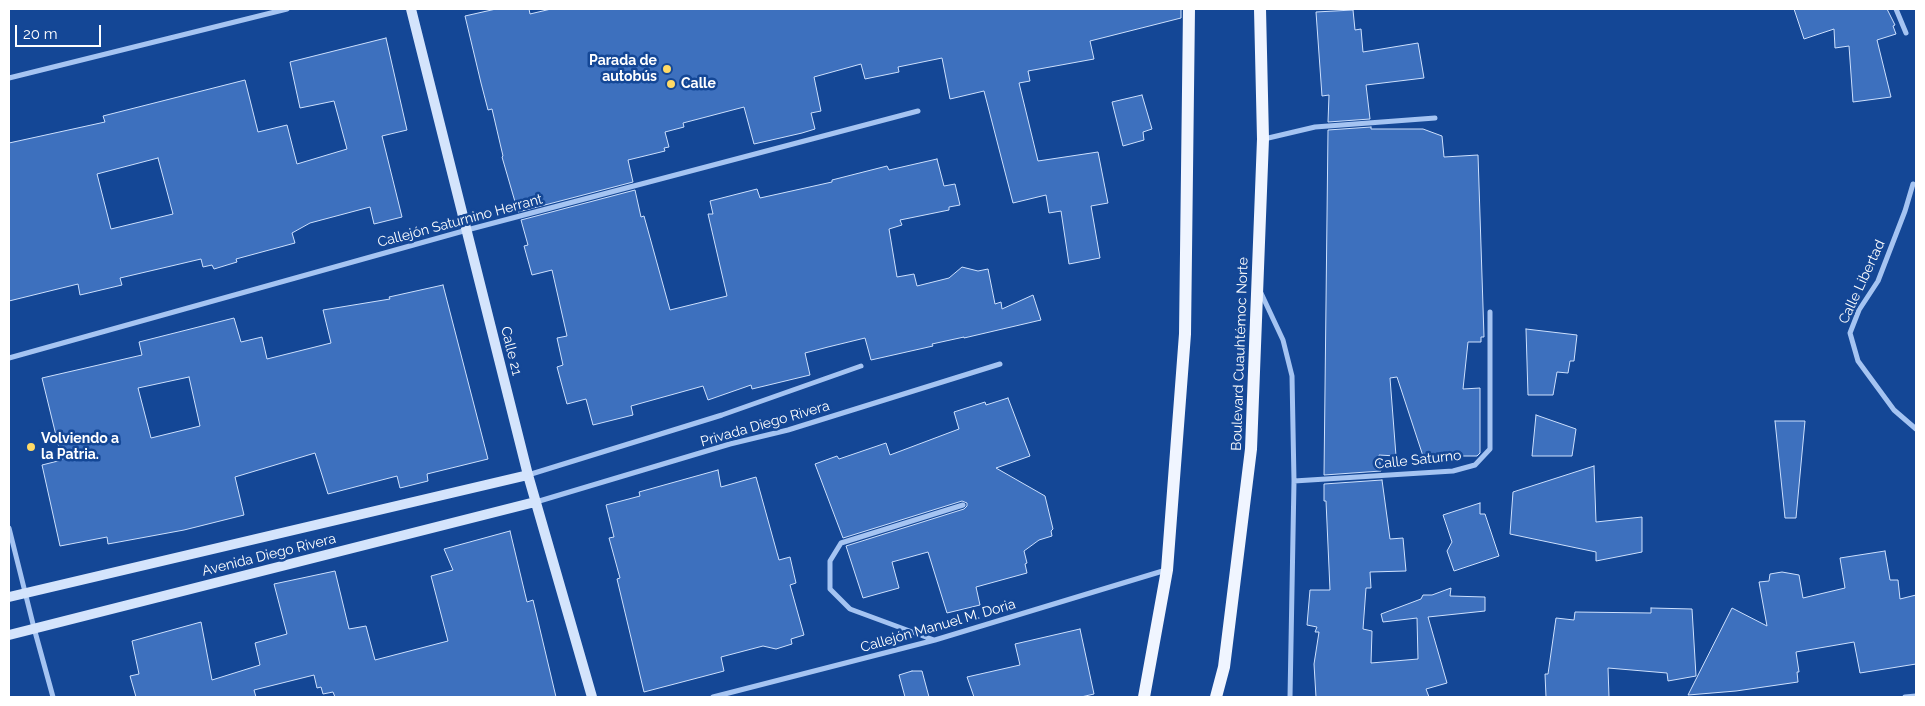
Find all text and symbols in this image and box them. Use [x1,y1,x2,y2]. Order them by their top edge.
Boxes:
scale bar [18,15,104,47]
text: 20 m [23,25,58,43]
place label: Parada de autobús [589,53,657,85]
marker: Parada de autobús [661,63,673,75]
place label: Calle [681,76,716,92]
marker: Calle [665,78,677,90]
street label: Callejón Saturnino Herrant [376,191,544,251]
street label: Calle Libertad [1835,237,1889,327]
street label: Boulevard Cuauhtémoc Norte [1228,257,1252,451]
street label: Calle 21 [497,325,525,377]
street label: Privada Diego Rivera [699,398,831,450]
place label: Volviendo a la Patria. [41,431,119,464]
marker: Volviendo a la Patria. [25,441,37,453]
street label: Calle Saturno [1374,447,1462,473]
street label: Avenida Diego Rivera [200,530,338,580]
street label: Callejón Manuel M. Doria [858,596,1018,656]

